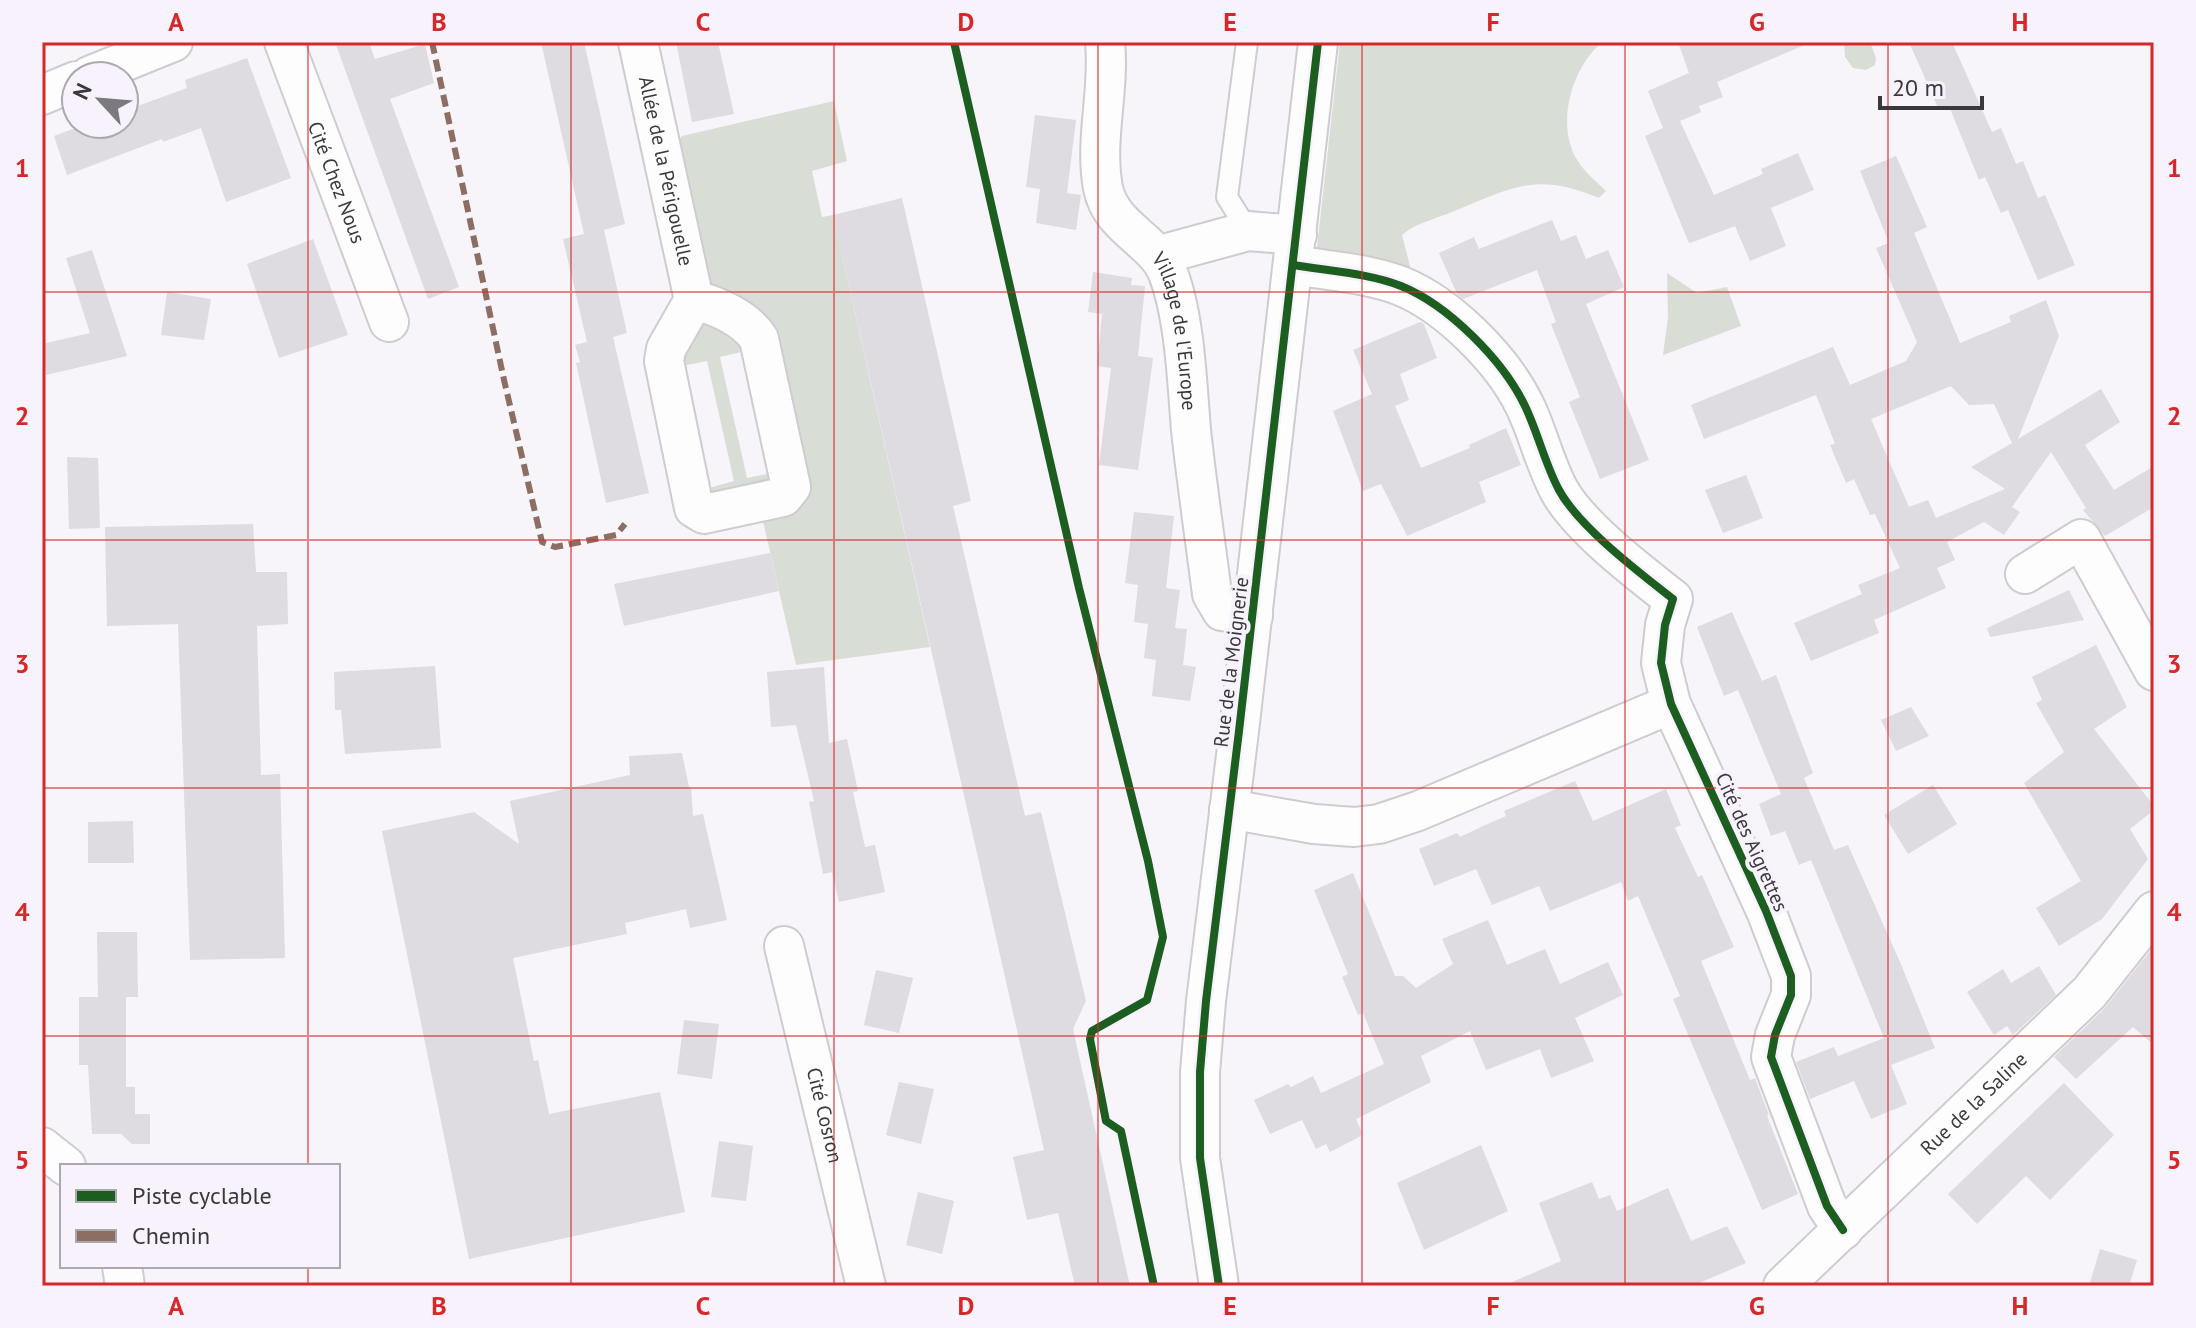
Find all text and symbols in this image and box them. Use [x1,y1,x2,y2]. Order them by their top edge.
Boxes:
text: A [168,5,184,38]
text: B [431,5,447,38]
text: C [696,5,710,38]
text: D [958,5,974,38]
text: E [1223,5,1237,38]
text: F [1486,5,1500,38]
text: G [1749,5,1765,38]
text: H [2012,5,2028,38]
north arrow [60,60,140,140]
scale bar [1880,60,1982,110]
text: 20 m [1892,72,1944,103]
street label: Allée de la Périgouelle [633,74,699,268]
text: N [66,79,98,104]
street label: Cité Chez Nous [302,118,371,247]
text: 1 [15,151,29,184]
text: 1 [2167,151,2181,184]
street label: Village de l'Europe [1146,246,1202,411]
text: 2 [15,399,29,432]
text: 2 [2167,399,2181,432]
street label: Rue de la Moignerie [1208,575,1254,749]
text: 3 [15,647,29,680]
text: 3 [2167,647,2181,680]
street label: Cité des Aigrettes [1710,768,1794,916]
text: 4 [15,895,30,928]
text: 4 [2167,895,2182,928]
street label: Rue de la Saline [1915,1046,2033,1161]
street label: Cité Cosron [801,1065,849,1165]
text: 5 [15,1143,29,1176]
text: 5 [2167,1143,2181,1176]
legend [60,1164,340,1268]
text: Piste cyclable [132,1180,272,1211]
text: Chemin [132,1220,210,1251]
text: A [168,1289,184,1322]
text: B [431,1289,447,1322]
text: C [696,1289,710,1322]
text: D [958,1289,974,1322]
text: E [1223,1289,1237,1322]
text: F [1486,1289,1500,1322]
text: G [1749,1289,1765,1322]
text: H [2012,1289,2028,1322]

